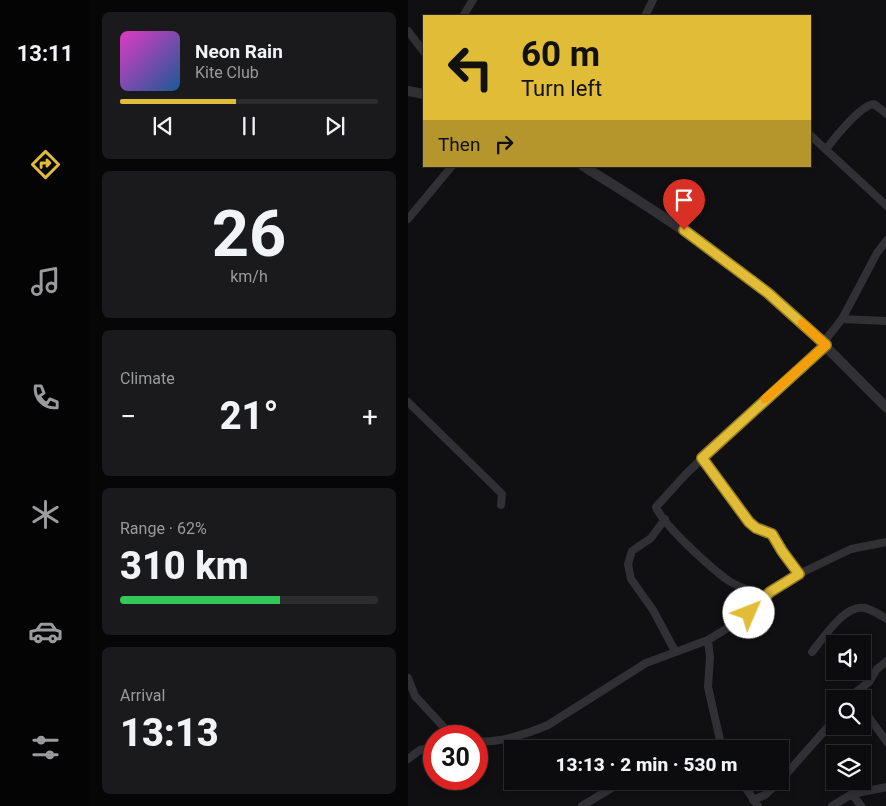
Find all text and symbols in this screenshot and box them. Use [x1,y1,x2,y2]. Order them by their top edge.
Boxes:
text: 60 m [521,34,600,75]
icon: left [438,35,503,100]
text: Neon Rain [195,40,283,63]
text: 13:11 [17,41,73,66]
text: Kite Club [195,63,259,82]
text: Turn left [521,76,602,101]
icon: previous [149,112,177,140]
icon: pause [235,112,263,140]
icon: next [321,112,349,140]
icon: right [490,130,518,158]
text: Then [438,133,480,156]
icon: directions [28,147,63,182]
pin [663,179,705,230]
icon: arrive [670,186,698,214]
text: 26 [212,196,286,272]
icon: music [28,264,63,299]
text: km/h [230,267,268,286]
text: Climate [120,369,175,388]
icon: phone [28,380,63,415]
text: 21° [220,394,278,438]
text: − [120,400,136,433]
text: + [362,400,378,433]
icon: climate [28,497,63,532]
text: Range · 62% [120,519,207,538]
text: 310 km [120,544,249,588]
position arrow [722,586,774,638]
icon: car [28,614,63,649]
map controls [826,635,871,790]
button: sound [826,635,871,680]
text: Arrival [120,686,165,705]
button: search [826,690,871,735]
text: 13:13 [120,711,219,755]
speed limit sign: 30 [423,725,488,790]
icon: filters [28,730,63,765]
button: layers [826,745,871,790]
text: 13:13 · 2 min · 530 m [555,753,738,776]

